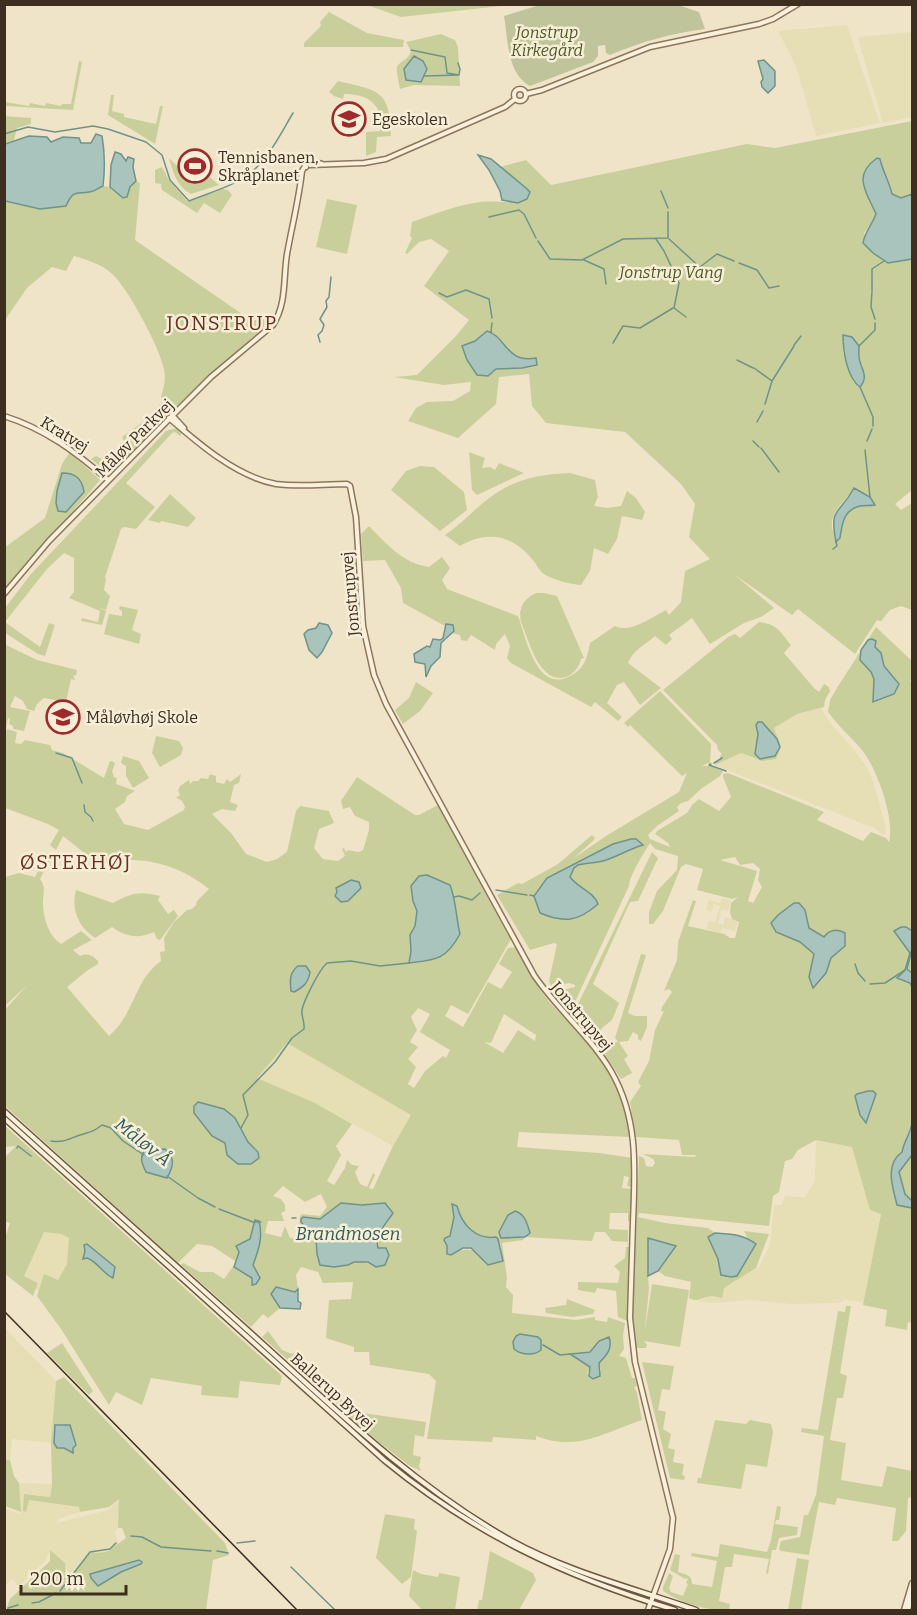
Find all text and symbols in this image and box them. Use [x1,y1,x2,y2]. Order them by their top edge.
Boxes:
park label: Jonstrup Kirkegård [511,23,583,60]
school or university icon: Egeskolen [331,101,367,137]
place label: Egeskolen [372,110,448,129]
sports icon: Tennisbanen, Skråplanet [177,148,213,184]
place label: Tennisbanen, Skråplanet [218,148,319,185]
park label: Jonstrup Vang [617,263,723,282]
district label: JONSTRUP [165,311,278,335]
street label: Måløv Parkvej [91,395,177,481]
street label: Kratvej [37,412,92,457]
street label: Jonstrupvej [337,551,364,638]
school or university icon: Måløvhøj Skole [45,699,81,735]
place label: Måløvhøj Skole [86,708,198,727]
district label: ØSTERHØJ [20,850,132,874]
street label: Jonstrupvej [546,977,616,1055]
water label: Måløv Å [110,1113,176,1171]
water label: Brandmosen [296,1223,400,1245]
street label: Ballerup Byvej [287,1349,378,1434]
scale bar [21,1558,126,1596]
text: 200 m [30,1568,84,1590]

